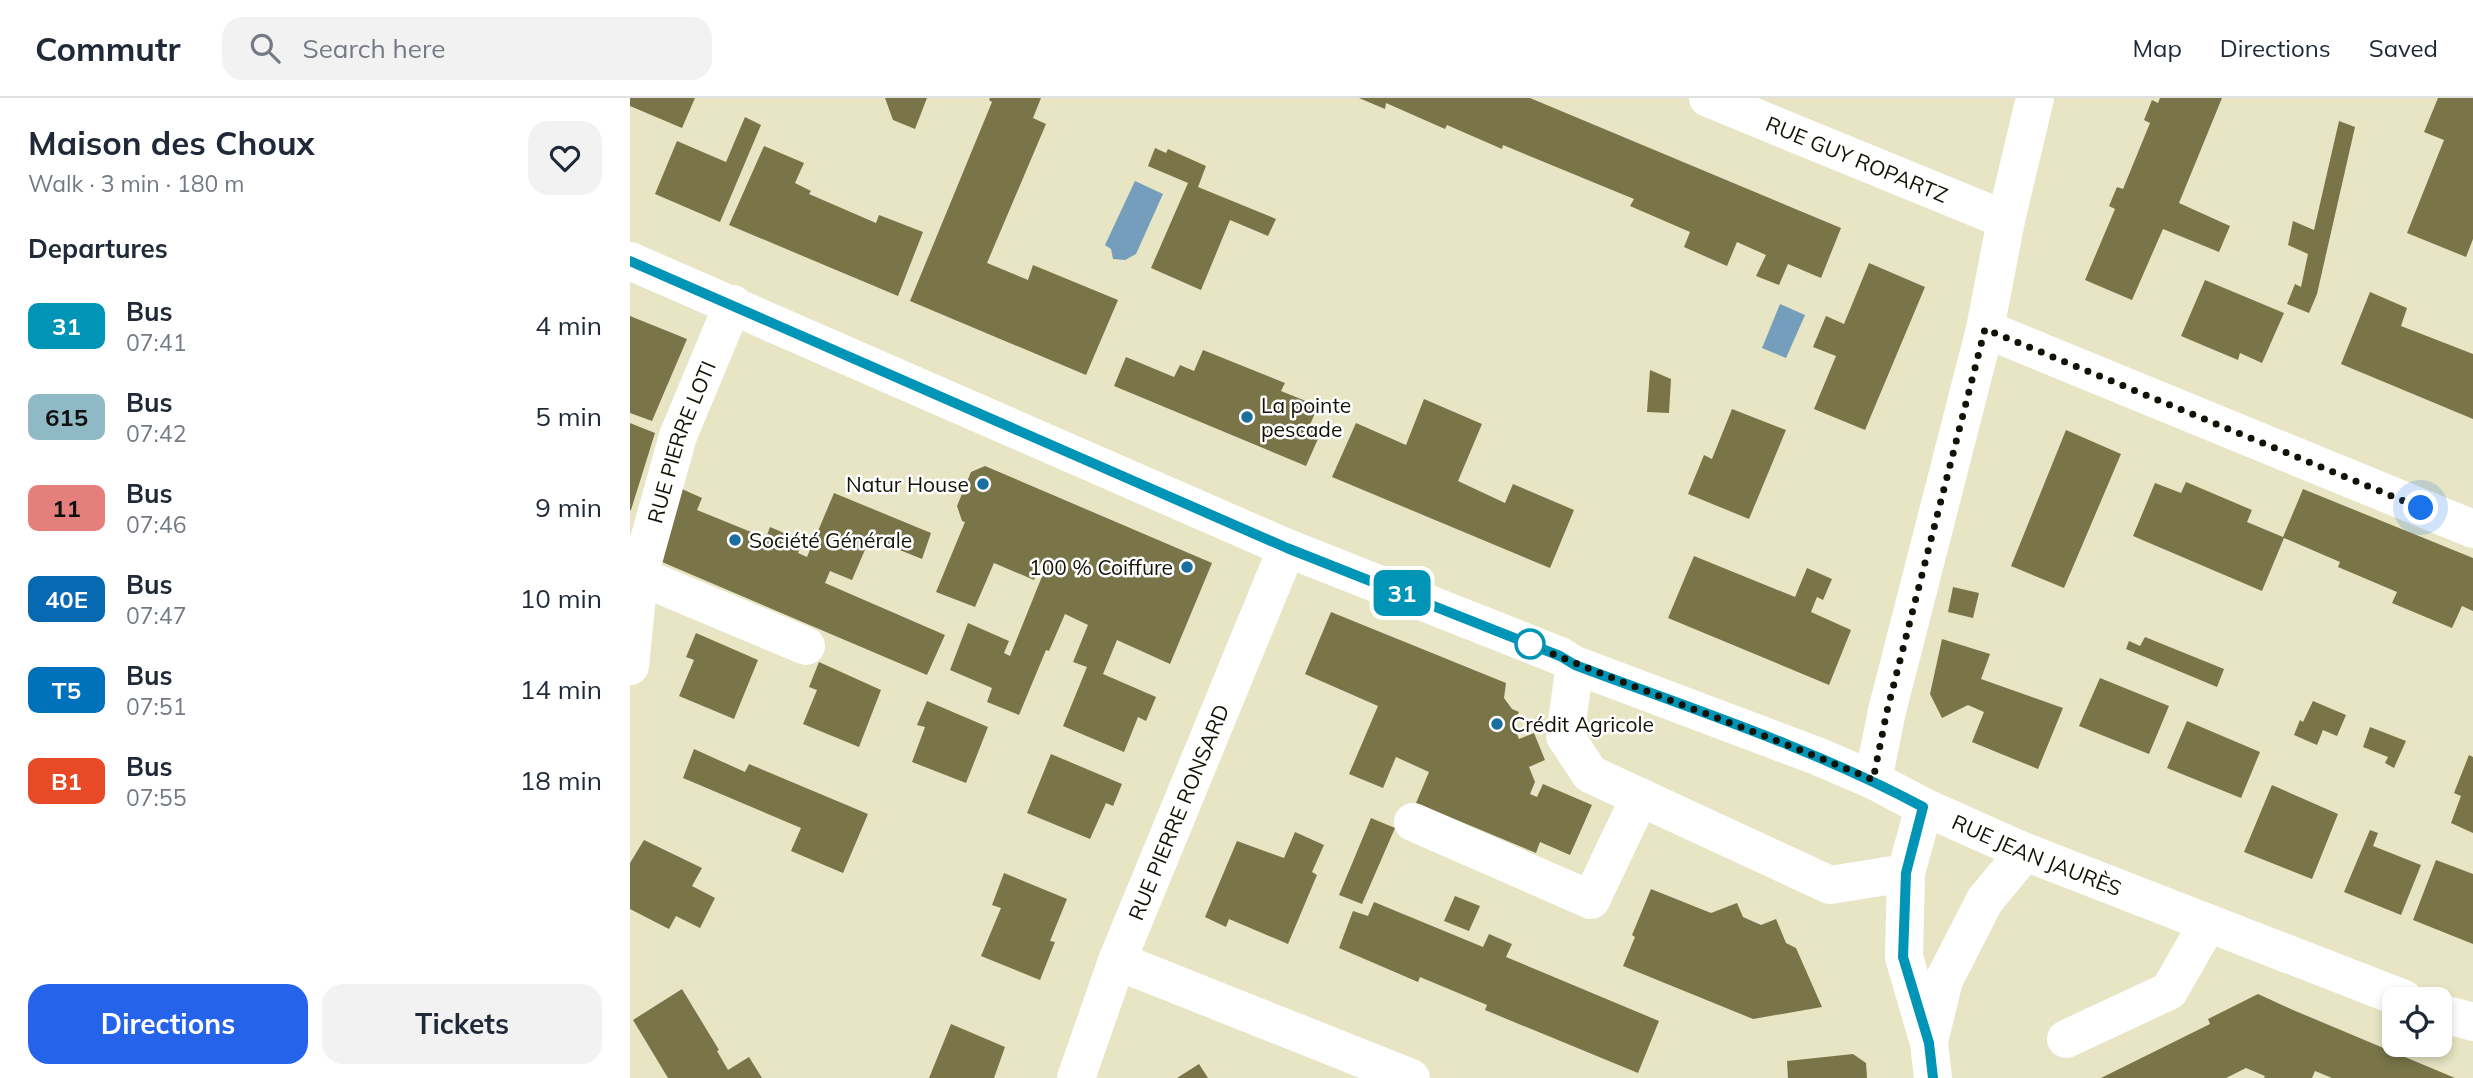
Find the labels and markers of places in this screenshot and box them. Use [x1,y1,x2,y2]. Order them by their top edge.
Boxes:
place label: La pointe pescade [1261,392,1351,442]
marker: La pointe pescade [1239,409,1255,425]
place label: Natur House [846,471,969,497]
marker: Natur House [975,476,991,492]
place label: Société Générale [749,527,912,553]
marker: Société Générale [727,532,743,548]
place label: 100 % Coiffure [1029,554,1173,580]
marker: 100 % Coiffure [1179,559,1195,575]
unlabelled marker [1515,629,1545,659]
place label: Crédit Agricole [1511,711,1654,737]
marker: Crédit Agricole [1489,716,1505,732]

